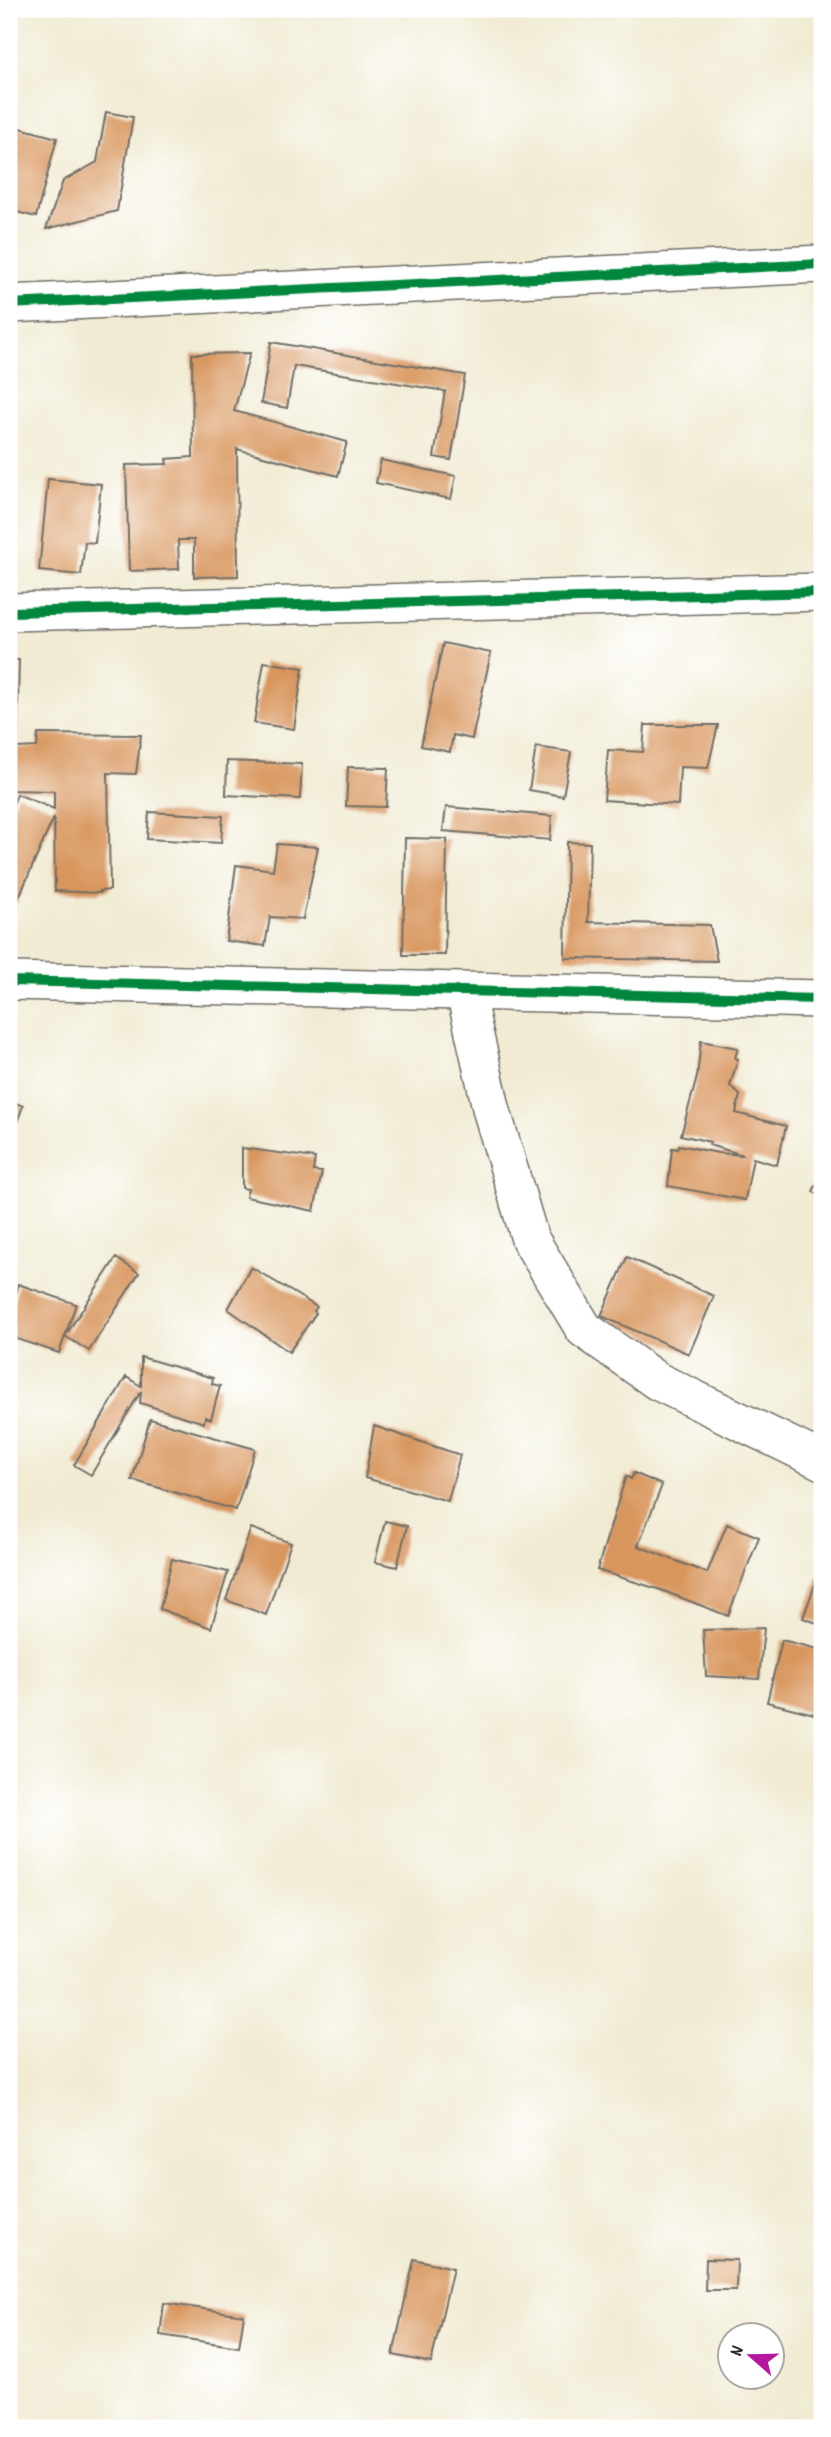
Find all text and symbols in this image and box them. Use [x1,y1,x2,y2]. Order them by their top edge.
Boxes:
north arrow [716,2322,786,2392]
text: N [724,2342,753,2360]

